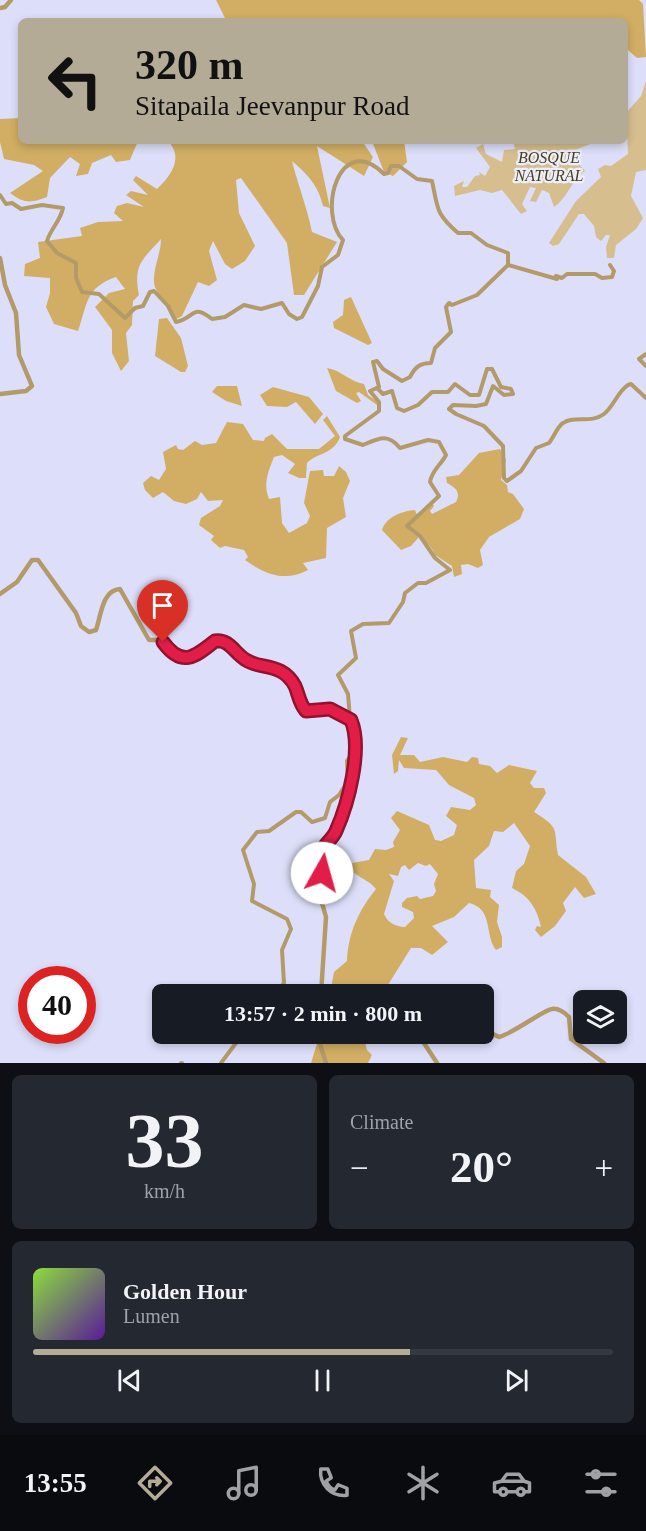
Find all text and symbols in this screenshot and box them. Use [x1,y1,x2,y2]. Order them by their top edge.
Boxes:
icon: left [36,42,114,120]
text: 320 m [135,42,244,88]
text: Sitapaila Jeevanpur Road [135,91,409,121]
park label: BOSQUE NATURAL [514,149,583,184]
pin [137,580,188,642]
icon: arrive [146,589,179,622]
position arrow [290,841,354,905]
speed limit sign: 40 [18,966,96,1044]
map controls [573,990,627,1044]
button: layers [573,990,627,1044]
text: 13:57 · 2 min · 800 m [224,1001,422,1026]
text: 33 [126,1097,204,1184]
text: Climate [350,1111,413,1133]
text: 20° [450,1142,513,1192]
text: − [350,1150,369,1186]
text: + [594,1150,613,1186]
text: km/h [144,1180,185,1202]
text: Golden Hour [123,1279,247,1304]
text: Lumen [123,1305,180,1327]
icon: previous [113,1364,146,1397]
icon: pause [306,1364,339,1397]
icon: next [500,1364,533,1397]
icon: directions [134,1462,176,1504]
icon: music [223,1462,265,1504]
icon: phone [312,1462,354,1504]
icon: climate [402,1462,444,1504]
icon: car [491,1462,533,1504]
icon: filters [580,1462,622,1504]
text: 13:55 [24,1468,87,1498]

